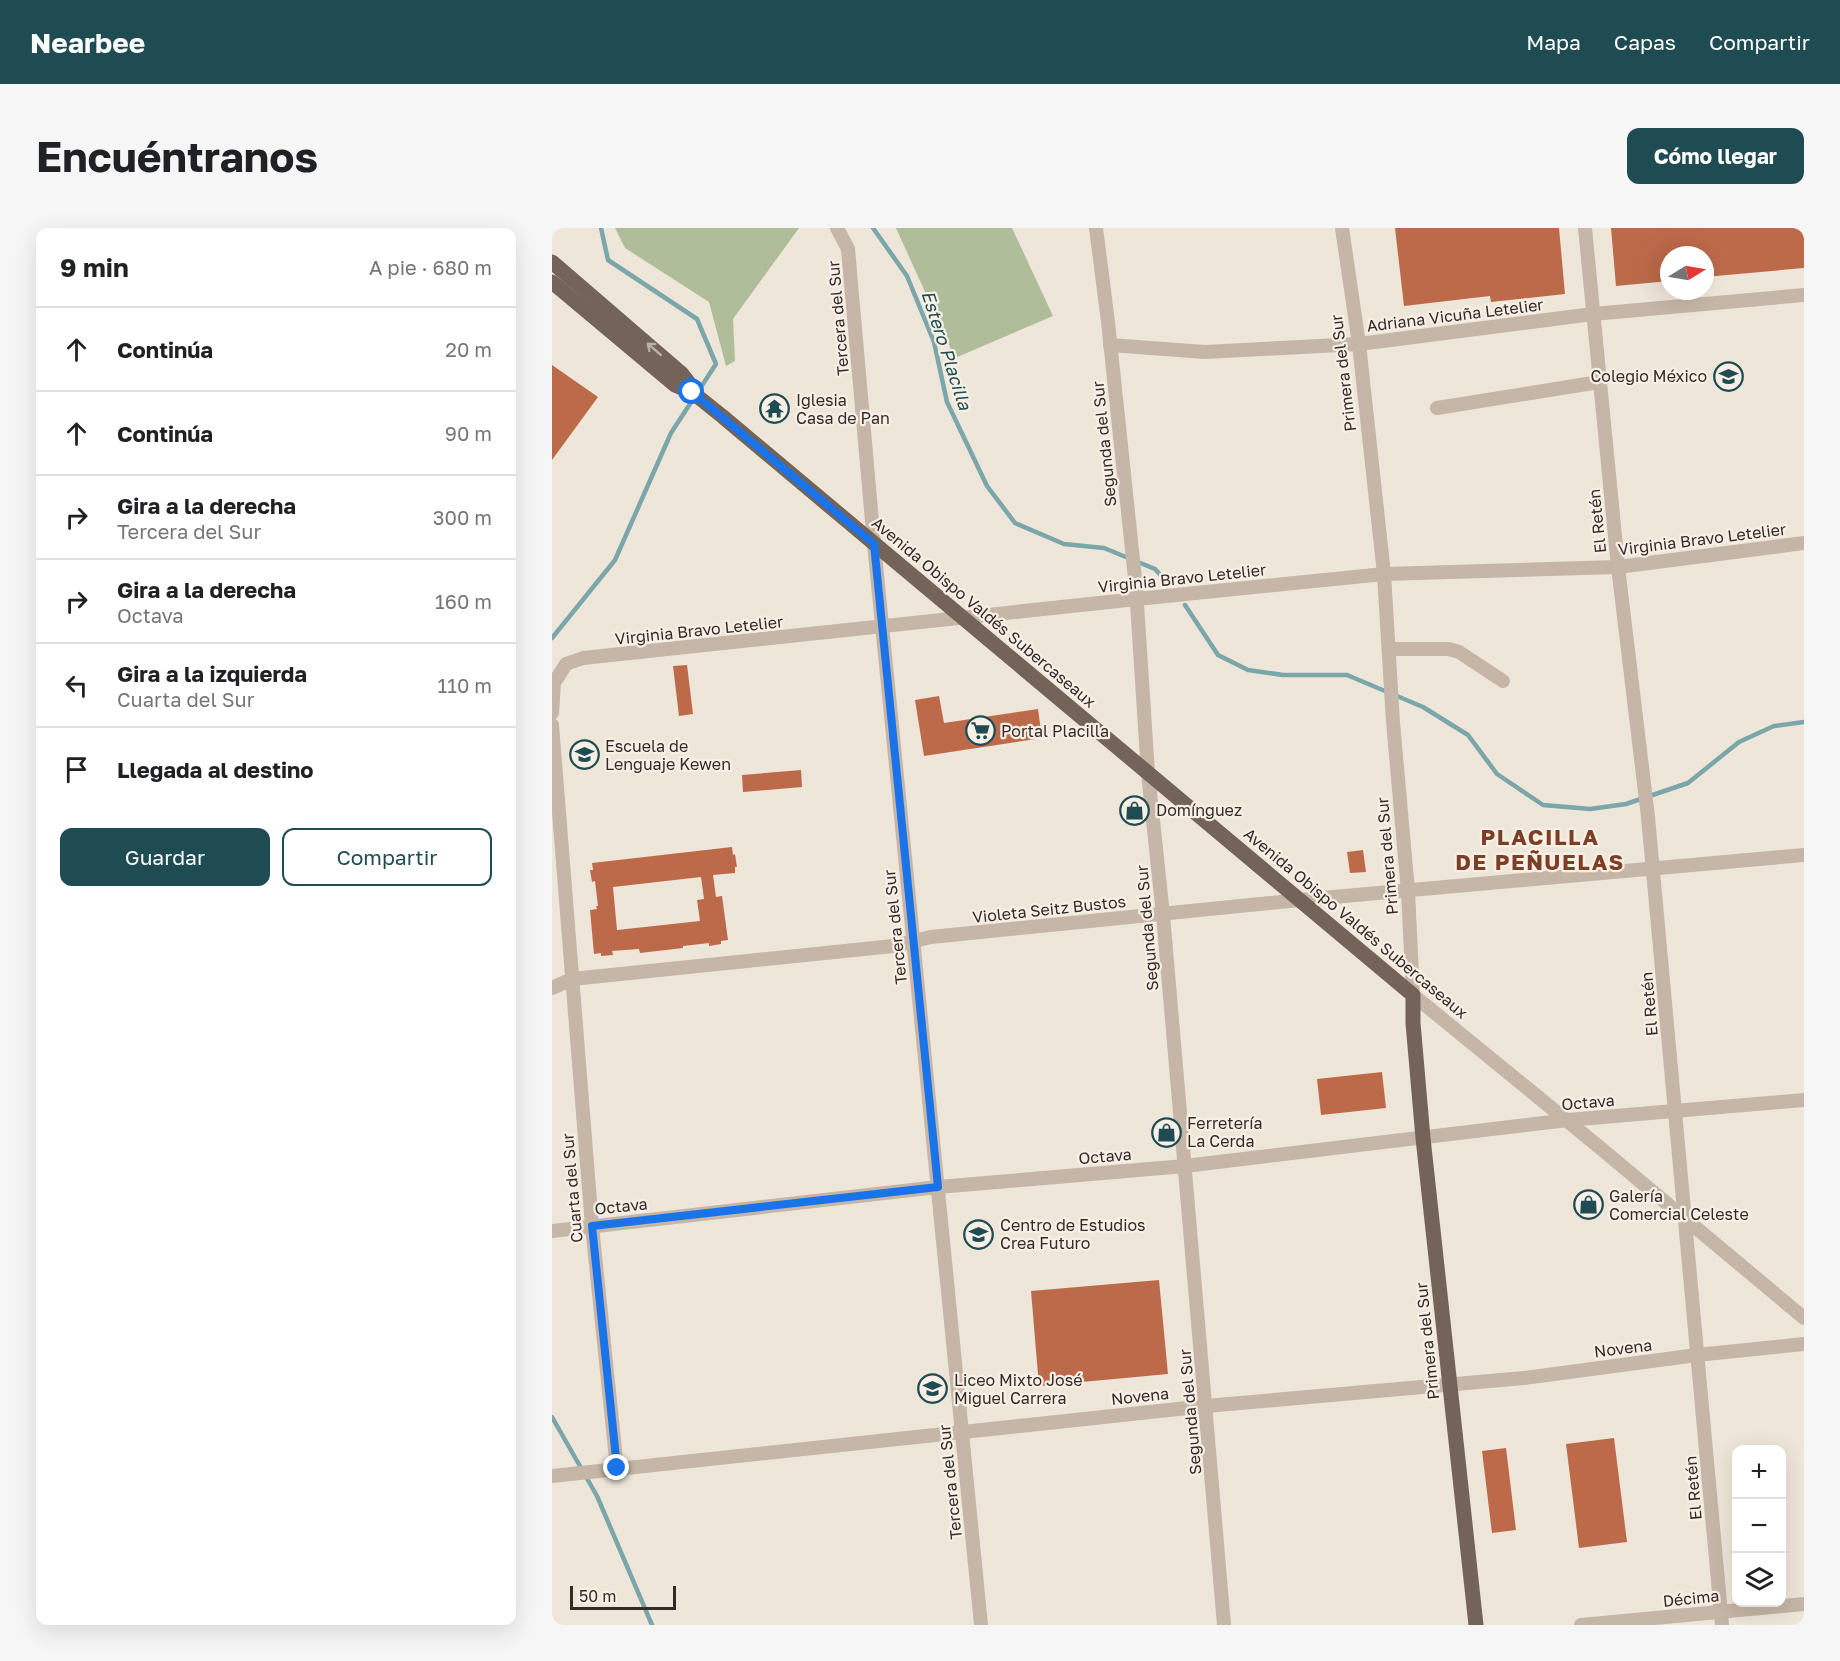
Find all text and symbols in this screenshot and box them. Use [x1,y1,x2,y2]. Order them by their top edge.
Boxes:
text: Nearbee [30,26,145,59]
text: Mapa [1526,29,1581,55]
text: Capas [1614,29,1676,55]
text: Compartir [1709,29,1810,55]
button: Cómo llegar [1627,128,1804,184]
text: Encuéntranos [36,131,318,181]
north arrow [1660,246,1714,300]
text: 9 min [60,252,129,283]
text: A pie · 680 m [369,255,492,279]
street label: Tercera del Sur [823,260,853,376]
water label: Estero Placilla [917,287,977,413]
street label: Adriana Vicuña Letelier [1365,294,1545,336]
street label: Primera del Sur [1326,313,1360,433]
icon: ahead [60,333,93,366]
text: Continúa [117,336,213,363]
text: 20 m [445,337,492,361]
one-way arrow [647,342,662,356]
school or university icon: Colegio México [1712,360,1744,392]
place label: Colegio México [1590,366,1707,386]
route start [678,378,704,404]
street label: Segunda del Sur [1087,380,1121,508]
place label: Iglesia Casa de Pan [796,390,890,428]
temple icon: Iglesia Casa de Pan [759,393,791,425]
icon: ahead [60,417,93,450]
text: Continúa [117,420,213,447]
text: 90 m [445,421,492,445]
street label: El Retén [1584,488,1610,554]
text: Gira a la derecha [117,492,296,519]
icon: right [60,501,93,534]
text: 300 m [433,505,492,529]
street label: Avenida Obispo Valdés Subercaseaux [868,512,1100,712]
text: Tercera del Sur [117,519,261,543]
street label: Virginia Bravo Letelier [1617,519,1787,559]
street label: Virginia Bravo Letelier [1097,559,1267,597]
text: Gira a la derecha [117,576,296,603]
icon: right [60,585,93,618]
text: 160 m [435,589,492,613]
text: Octava [117,603,184,627]
street label: Virginia Bravo Letelier [614,611,784,649]
text: Gira a la izquierda [117,660,307,687]
icon: left [60,669,93,702]
text: 110 m [438,673,492,697]
text: Cuarta del Sur [117,687,255,711]
supermarket icon: Portal Placilla [964,715,996,747]
place label: Portal Placilla [1001,721,1109,741]
place label: Escuela de Lenguaje Kewen [605,736,731,774]
school or university icon: Escuela de Lenguaje Kewen [568,739,600,771]
icon: arrive [60,753,93,786]
text: Llegada al destino [117,756,314,783]
shop icon: Domínguez [1119,794,1151,826]
street label: Primera del Sur [1372,796,1402,916]
place label: Domínguez [1156,800,1242,820]
street label: Avenida Obispo Valdés Subercaseaux [1240,823,1472,1023]
district label: PLACILLA DE PEÑUELAS [1455,823,1625,875]
button: Guardar [60,828,270,886]
button: Compartir [282,828,492,886]
street label: Segunda del Sur [1132,864,1162,992]
street label: Tercera del Sur [879,869,911,985]
street label: Violeta Seitz Bustos [971,891,1127,927]
street label: El Retén [1636,971,1662,1037]
street label: Octava [1561,1090,1615,1114]
place label: Ferretería La Cerda [1187,1113,1263,1151]
shop icon: Ferretería La Cerda [1150,1116,1182,1148]
street label: Cuarta del Sur [557,1132,587,1244]
street label: Octava [1078,1144,1132,1168]
place label: Galería Comercial Celeste [1609,1186,1749,1224]
shop icon: Galería Comercial Celeste [1572,1189,1604,1221]
street label: Octava [593,1193,649,1219]
place label: Centro de Estudios Crea Futuro [1000,1215,1146,1253]
school or university icon: Centro de Estudios Crea Futuro [963,1218,995,1250]
street label: Primera del Sur [1411,1281,1443,1401]
street label: Novena [1593,1335,1653,1361]
street label: Segunda del Sur [1175,1348,1205,1476]
place label: Liceo Mixto José Miguel Carrera [954,1370,1082,1408]
school or university icon: Liceo Mixto José Miguel Carrera [917,1373,949,1405]
street label: Novena [1110,1383,1170,1409]
street label: Tercera del Sur [934,1424,966,1540]
map controls [1732,1445,1786,1607]
button: + [1732,1445,1786,1499]
route end [603,1454,629,1480]
street label: El Retén [1680,1455,1706,1521]
button: − [1732,1499,1786,1553]
button: layers [1732,1553,1786,1607]
scale bar [570,1583,676,1610]
street label: Décima [1662,1585,1720,1611]
text: 50 m [579,1586,616,1606]

